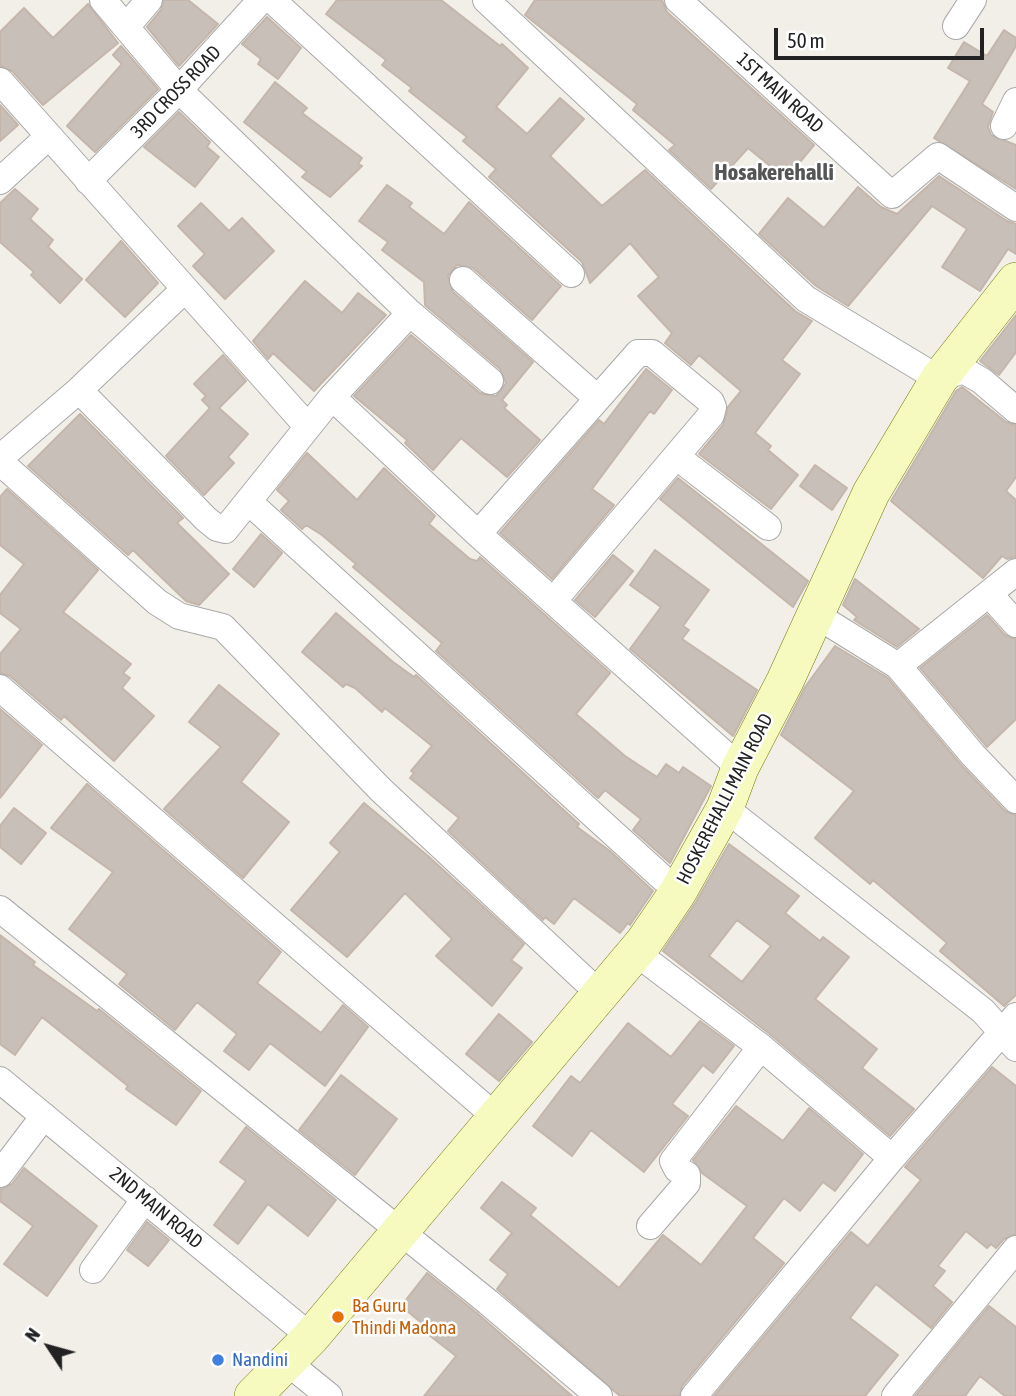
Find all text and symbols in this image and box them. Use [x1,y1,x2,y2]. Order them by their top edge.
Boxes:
scale bar [778,14,988,58]
text: 50 m [787,28,825,52]
street label: 3RD CROSS ROAD [126,41,226,143]
street label: 1ST MAIN ROAD [732,48,828,138]
district label: Hosakerehalli [714,159,834,187]
street label: HOSKEREHALLI MAIN ROAD [672,710,778,888]
street label: 2ND MAIN ROAD [105,1162,207,1254]
place label: Ba Guru Thindi Madona [352,1295,456,1339]
marker: Ba Guru Thindi Madona [330,1309,346,1325]
north arrow [14,1312,84,1382]
text: N [20,1324,44,1346]
place label: Nandini [232,1349,288,1371]
marker: Nandini [210,1352,226,1368]

